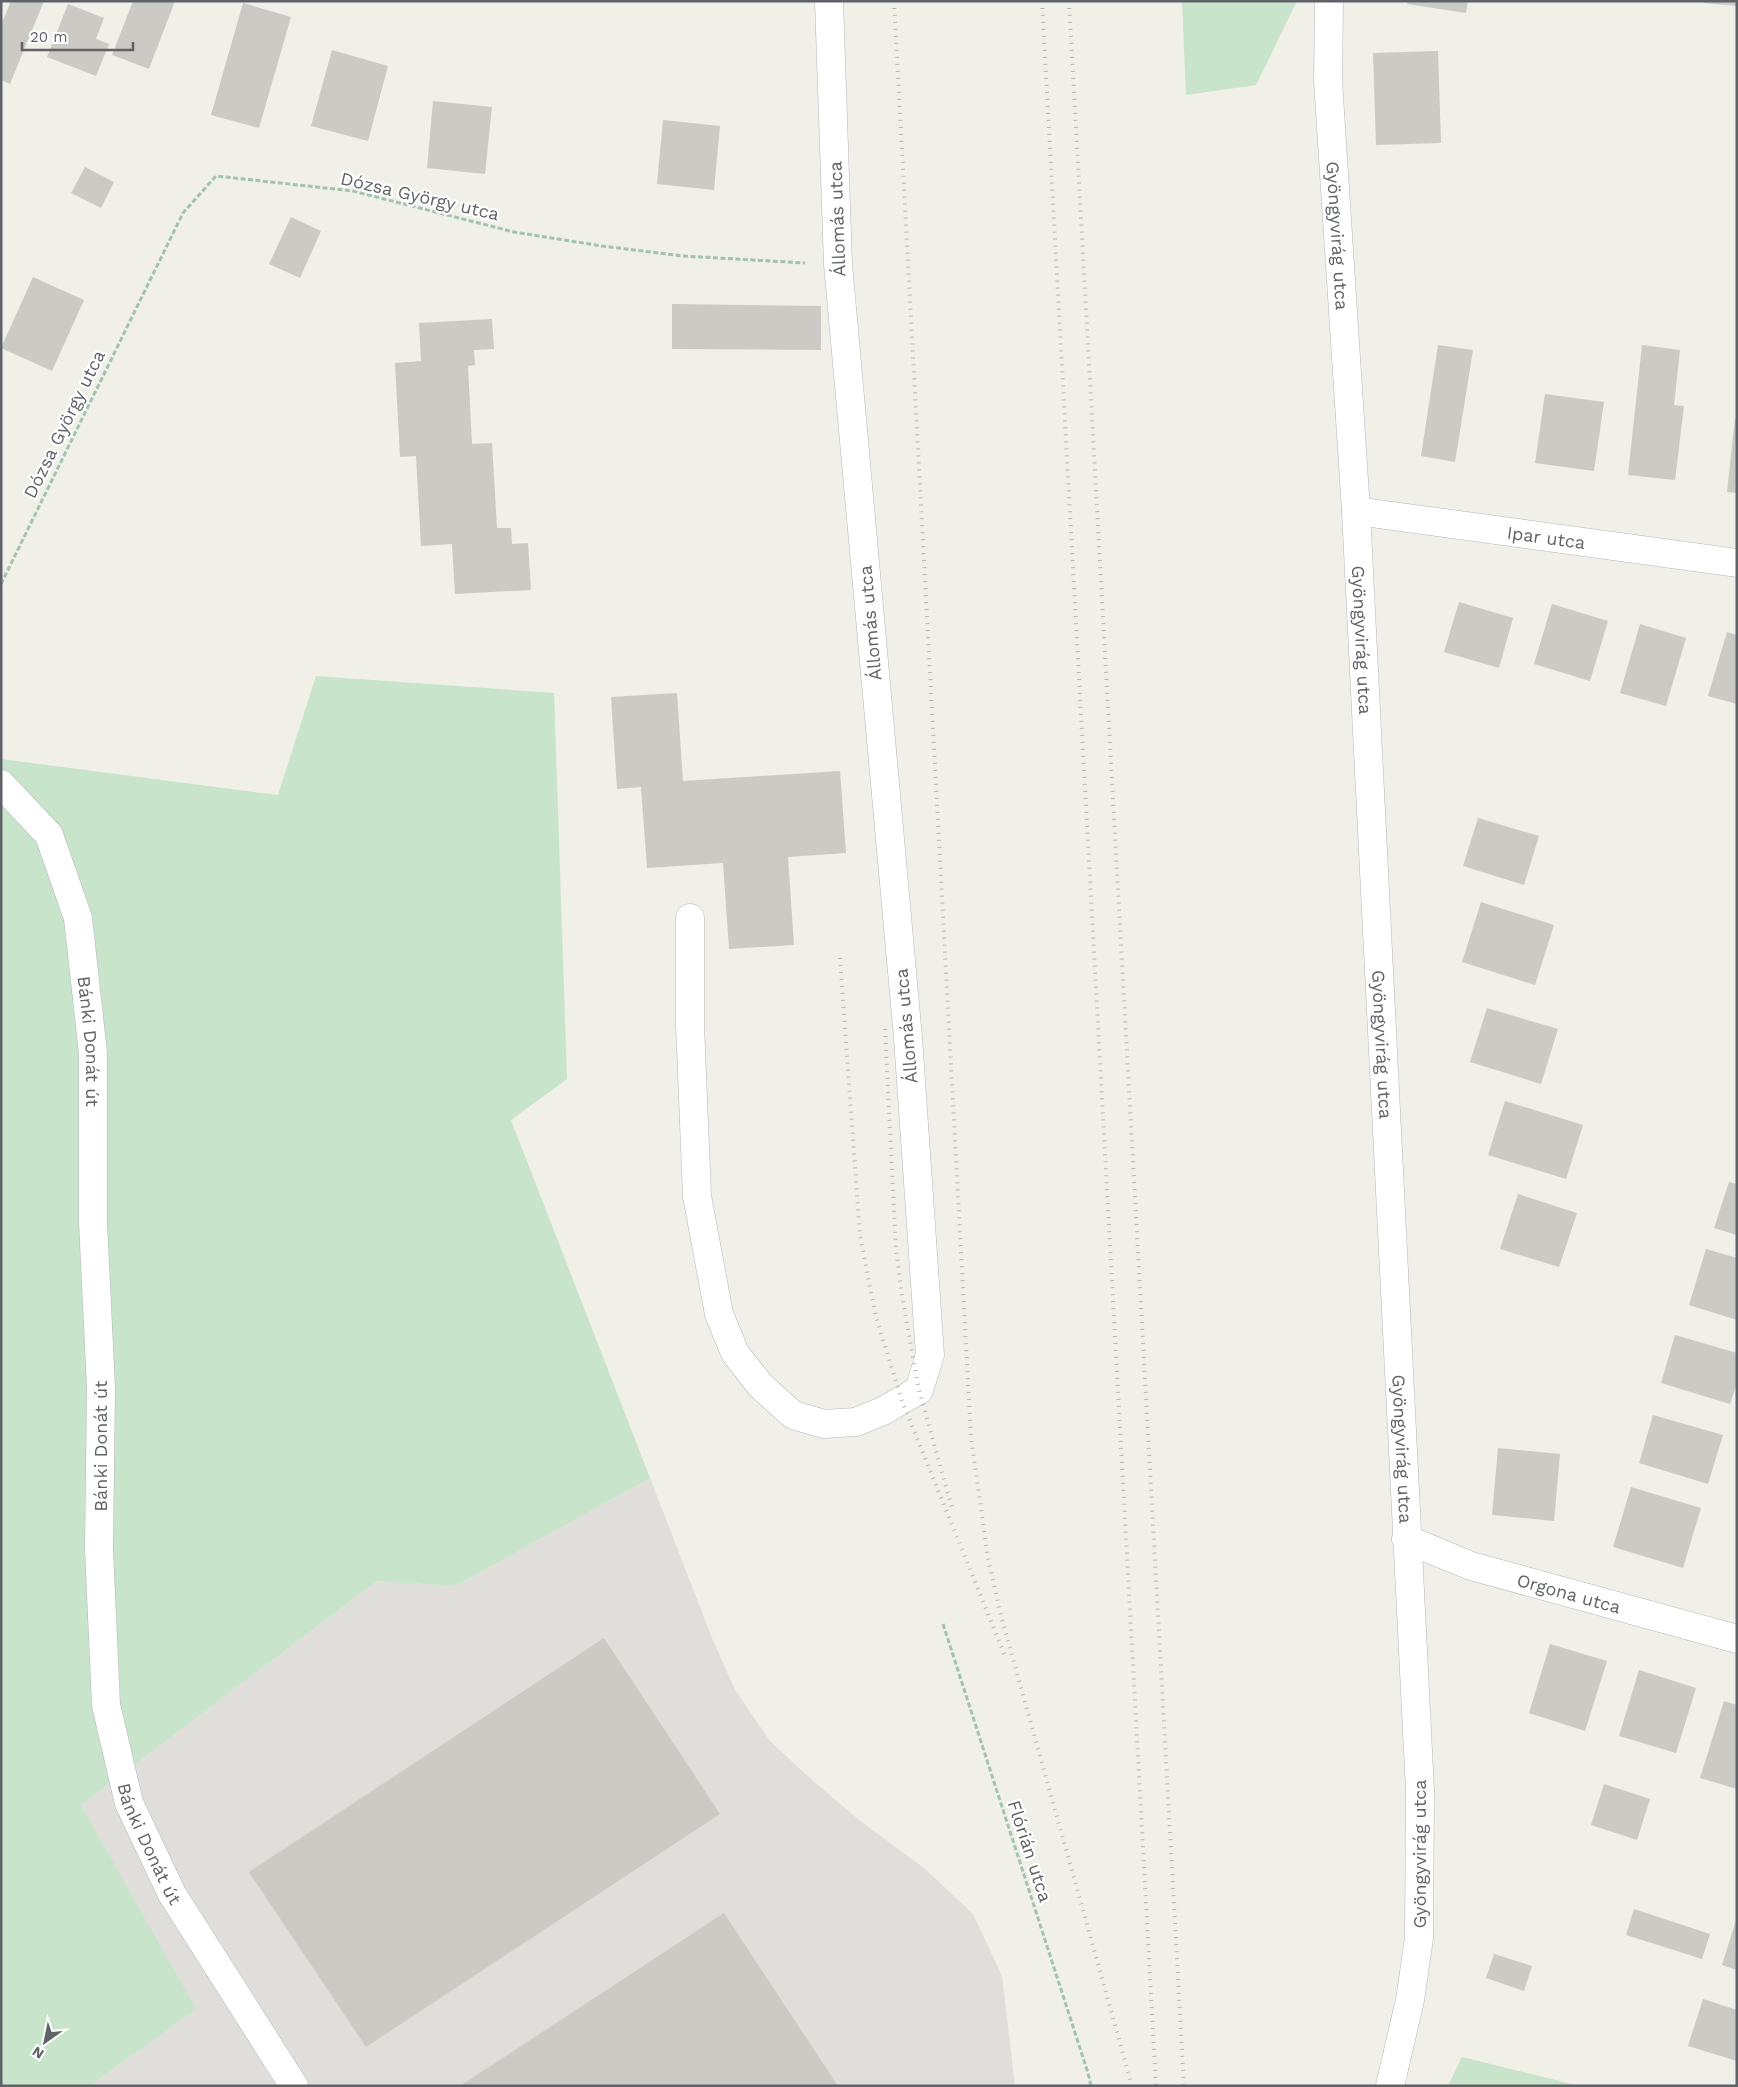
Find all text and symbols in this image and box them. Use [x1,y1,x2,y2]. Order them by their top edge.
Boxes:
scale bar [22,20,134,52]
text: 20 m [30,28,68,46]
street label: Állomás utca [824,161,850,277]
street label: Gyöngyvirág utca [1323,161,1353,311]
street label: Dózsa György utca [339,168,501,224]
street label: Dózsa György utca [19,347,109,501]
street label: Ipar utca [1506,521,1587,553]
street label: Állomás utca [855,565,885,681]
street label: Gyöngyvirág utca [1348,565,1377,715]
street label: Állomás utca [891,968,921,1084]
street label: Gyöngyvirág utca [1368,969,1397,1119]
street label: Bánki Donát út [74,975,104,1107]
street label: Gyöngyvirág utca [1389,1374,1417,1524]
street label: Bánki Donát út [90,1380,111,1512]
street label: Orgona utca [1515,1569,1623,1617]
street label: Gyöngyvirág utca [1409,1779,1430,1929]
street label: Bánki Donát út [114,1781,187,1909]
street label: Flórián utca [1004,1797,1056,1905]
north arrow [20,2017,70,2067]
text: N [29,2043,47,2062]

